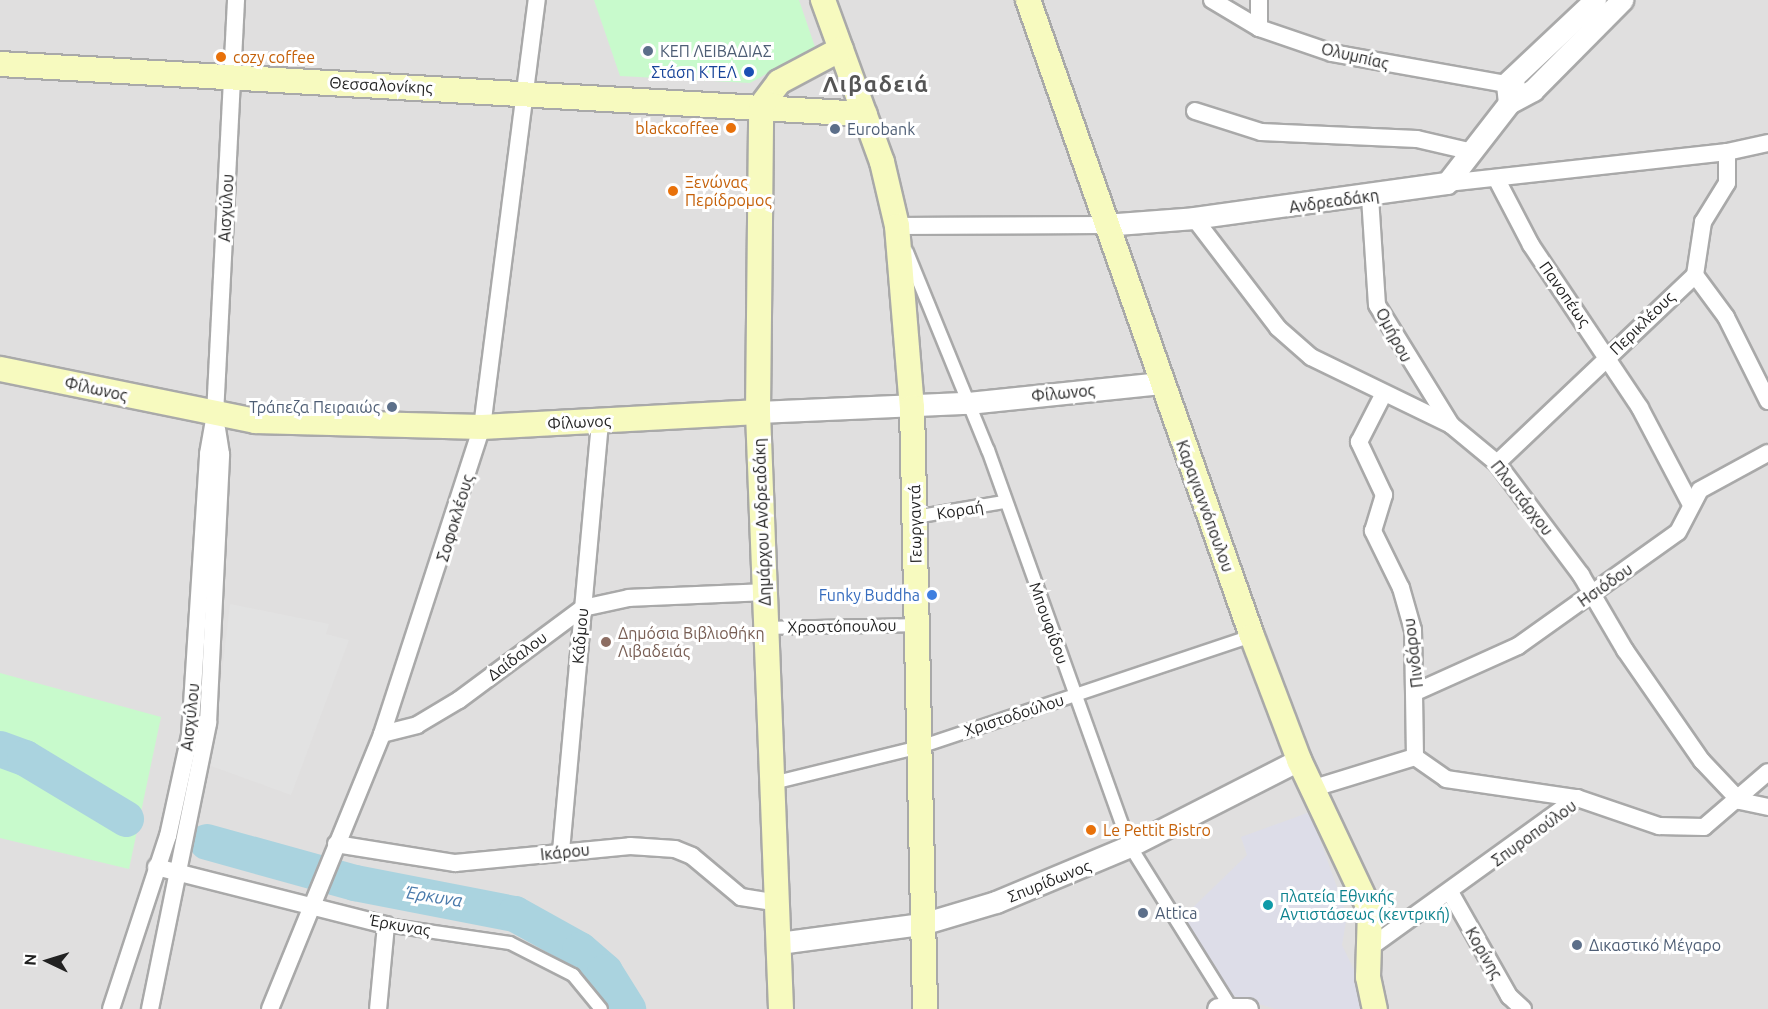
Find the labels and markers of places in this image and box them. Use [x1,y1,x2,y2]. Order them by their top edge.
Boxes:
place label: ΚΕΠ ΛΕΙΒΑΔΙΑΣ [660,41,772,61]
marker: ΚΕΠ ΛΕΙΒΑΔΙΑΣ [641,44,655,58]
place label: cozy coffee [233,47,315,67]
marker: cozy coffee [214,50,228,64]
place label: Στάση ΚΤΕΛ [651,62,737,82]
marker: Στάση ΚΤΕΛ [742,65,756,79]
place label: blackcoffee [635,118,719,138]
place label: Eurobank [847,119,915,139]
marker: blackcoffee [724,121,738,135]
marker: Eurobank [828,122,842,136]
place label: Ξενώνας Περίδρομος [685,172,772,210]
marker: Ξενώνας Περίδρομος [666,184,680,198]
place label: Τράπεζα Πειραιώς [249,397,380,417]
marker: Τράπεζα Πειραιώς [385,400,399,414]
place label: Funky Buddha [819,585,920,605]
marker: Funky Buddha [925,588,939,602]
place label: Δημόσια Βιβλιοθήκη Λιβαδειάς [618,623,765,661]
marker: Δημόσια Βιβλιοθήκη Λιβαδειάς [599,635,613,649]
place label: Le Pettit Bistro [1103,820,1211,840]
marker: Le Pettit Bistro [1084,823,1098,837]
place label: πλατεία Εθνικής Αντιστάσεως (κεντρική) [1280,886,1450,924]
marker: πλατεία Εθνικής Αντιστάσεως (κεντρική) [1261,898,1275,912]
place label: Attica [1155,903,1197,923]
marker: Attica [1136,906,1150,920]
place label: Δικαστικό Μέγαρο [1589,935,1721,955]
marker: Δικαστικό Μέγαρο [1570,938,1584,952]

